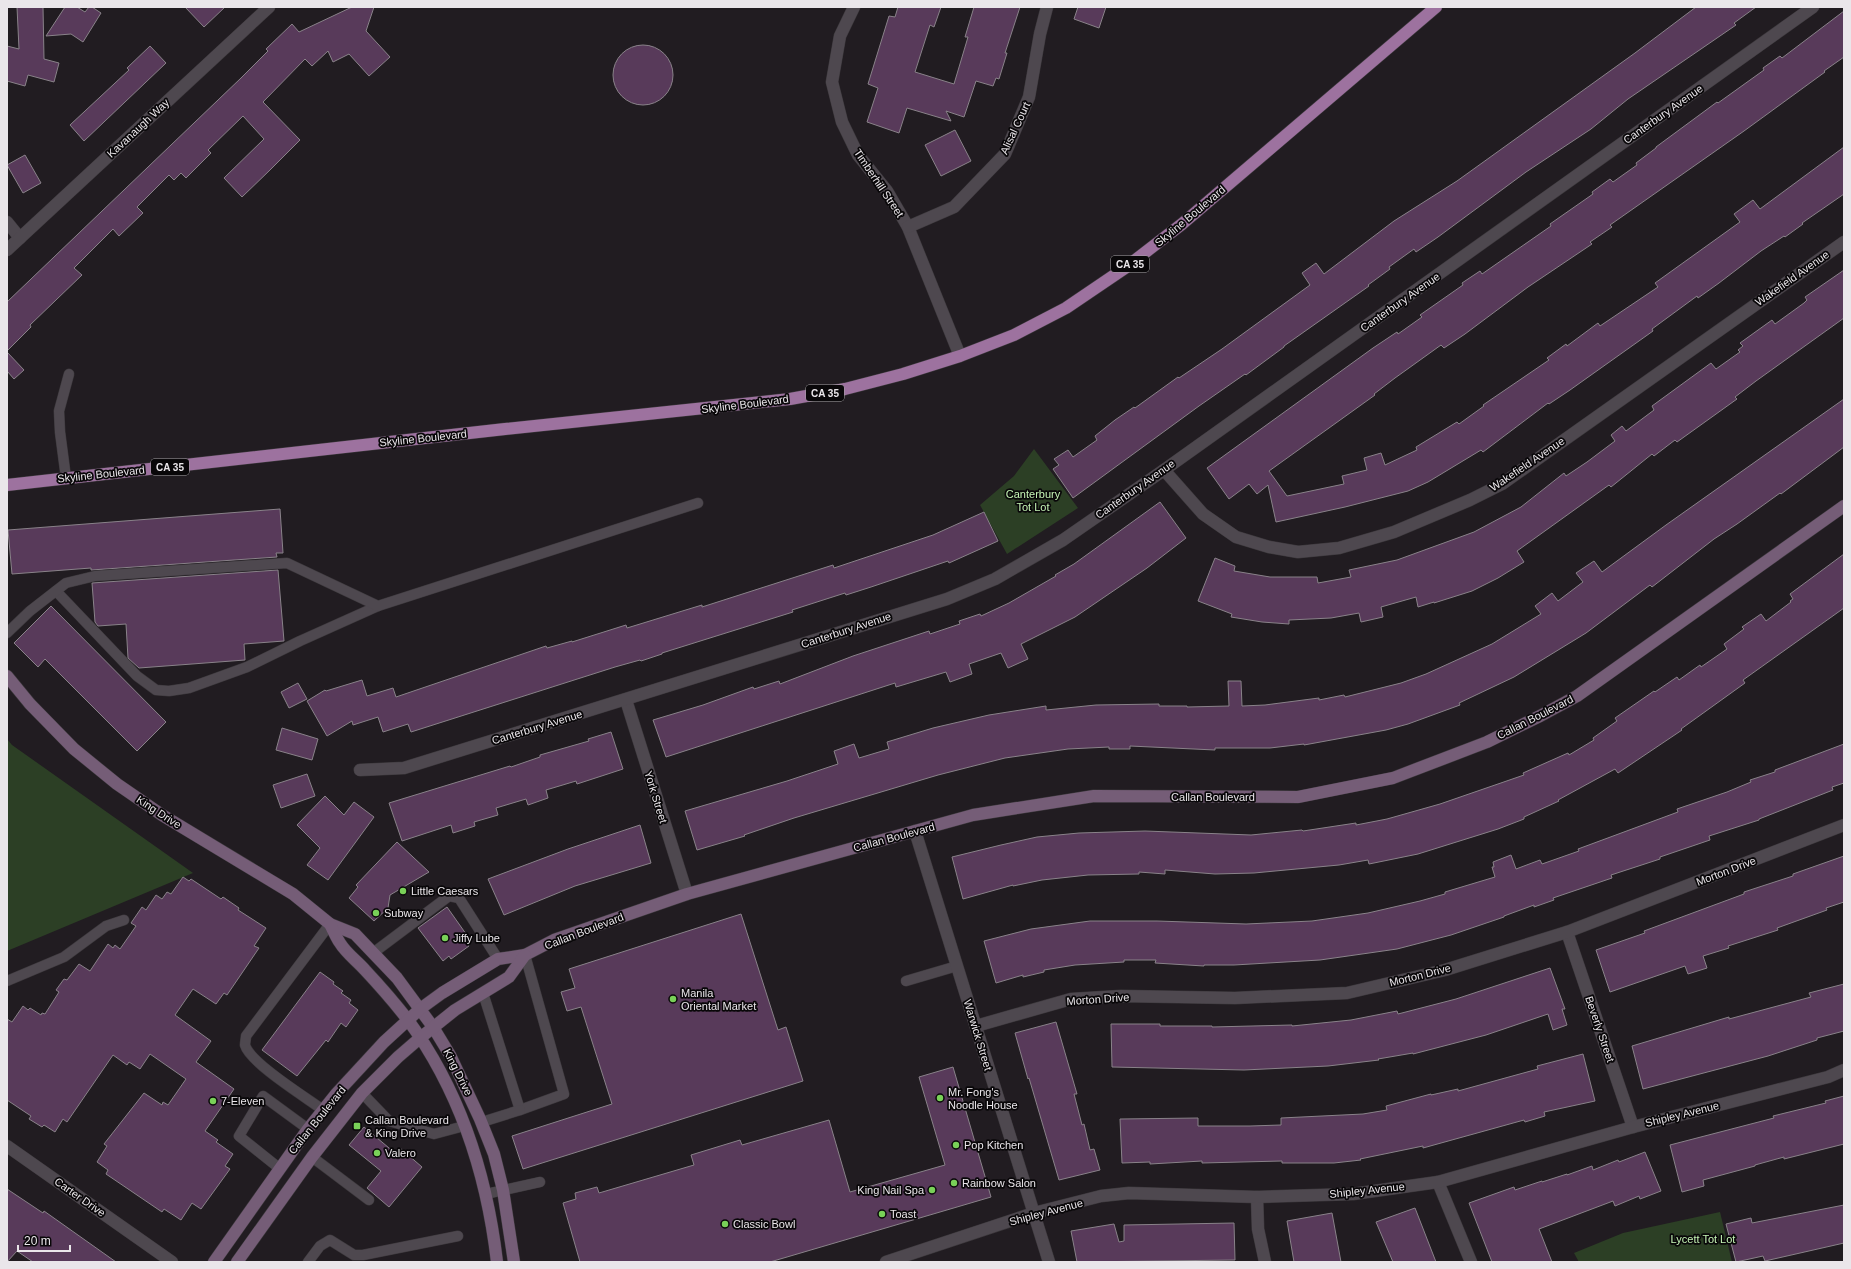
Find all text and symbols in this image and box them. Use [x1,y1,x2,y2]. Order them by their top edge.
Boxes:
street label: Canterbury Avenue [1621,82,1705,146]
street label: Kavanaugh Way [105,96,172,160]
street label: Alisal Court [998,100,1032,156]
street label: Timberhill Street [852,147,906,219]
street label: Skyline Boulevard [1152,183,1228,249]
street label: Wakefield Avenue [1753,248,1831,308]
road number: CA 35 [1111,256,1149,272]
street label: Canterbury Avenue [1358,270,1442,334]
road number: CA 35 [806,385,844,401]
street label: Skyline Boulevard [701,393,789,415]
street label: Skyline Boulevard [379,427,467,449]
street label: Wakefield Avenue [1487,435,1567,493]
street label: Canterbury Avenue [1093,457,1177,521]
road number: CA 35 [151,459,189,475]
street label: Skyline Boulevard [57,463,145,485]
park label: Canterbury Tot Lot [1006,488,1061,513]
street label: Canterbury Avenue [799,610,893,650]
street label: Callan Boulevard [1495,693,1575,741]
street label: Canterbury Avenue [490,708,584,746]
street label: York Street [642,769,670,825]
street label: Callan Boulevard [1171,791,1255,803]
street label: King Drive [134,793,184,831]
street label: Callan Boulevard [852,820,936,854]
street label: Morton Drive [1694,854,1758,888]
place label: Little Caesars [411,885,479,897]
marker: Little Caesars [398,886,408,896]
place label: Subway [384,907,424,919]
marker: Subway [371,908,381,918]
street label: Callan Boulevard [543,910,625,952]
place label: Jiffy Lube [453,932,500,944]
marker: Jiffy Lube [440,933,450,943]
street label: Morton Drive [1388,962,1452,988]
place label: Manila Oriental Market [681,987,756,1012]
street label: Morton Drive [1066,991,1130,1007]
marker: Manila Oriental Market [668,994,678,1004]
street label: Beverly Street [1583,994,1617,1064]
street label: Warwick Street [962,998,994,1072]
street label: King Drive [441,1047,475,1097]
street label: Callan Boulevard [286,1084,348,1156]
place label: Mr. Fong's Noodle House [948,1086,1018,1111]
marker: Mr. Fong's Noodle House [935,1093,945,1103]
place label: 7-Eleven [221,1095,264,1107]
marker: 7-Eleven [208,1096,218,1106]
street label: Shipley Avenue [1644,1099,1720,1129]
place label: Callan Boulevard & King Drive [365,1114,449,1139]
marker: Callan Boulevard & King Drive [352,1121,362,1131]
place label: Pop Kitchen [964,1139,1023,1151]
marker: Pop Kitchen [951,1140,961,1150]
place label: Valero [385,1147,416,1159]
marker: Valero [372,1148,382,1158]
street label: Carter Drive [52,1175,108,1219]
place label: Rainbow Salon [962,1177,1036,1189]
marker: Rainbow Salon [949,1178,959,1188]
street label: Shipley Avenue [1329,1180,1405,1200]
place label: King Nail Spa [857,1184,925,1196]
marker: King Nail Spa [927,1185,937,1195]
street label: Shipley Avenue [1008,1196,1084,1228]
place label: Toast [890,1208,916,1220]
marker: Toast [877,1209,887,1219]
place label: Classic Bowl [733,1218,795,1230]
marker: Classic Bowl [720,1219,730,1229]
scale bar [18,1227,70,1253]
park label: Lycett Tot Lot [1671,1233,1735,1245]
text: 20 m [24,1234,51,1248]

